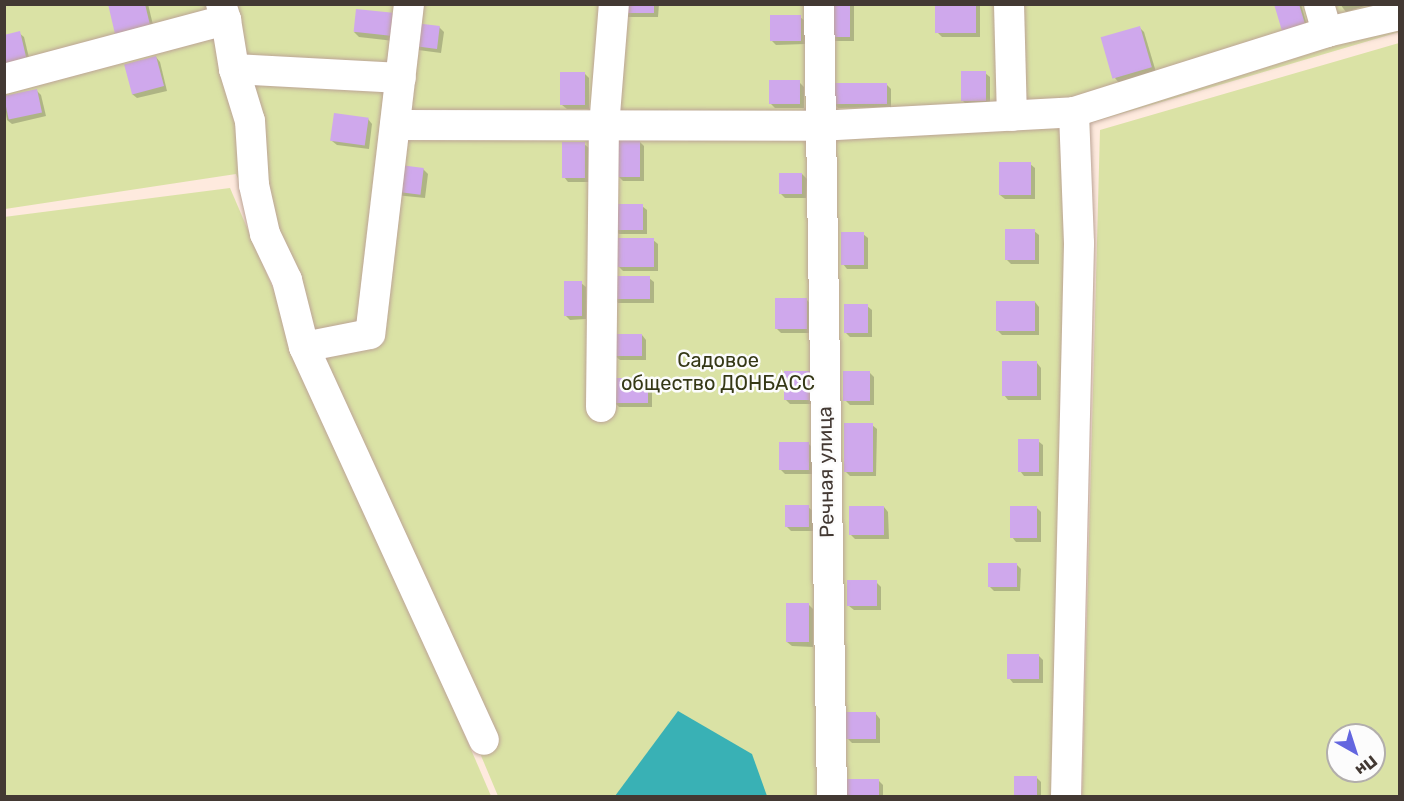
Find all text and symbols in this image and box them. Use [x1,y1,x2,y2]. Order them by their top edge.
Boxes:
park label: Садовое общество ДОНБАСС [621,348,815,395]
street label: Речная улица [813,406,839,538]
north arrow [1326,723,1386,783]
text: Пн [1352,751,1381,780]

